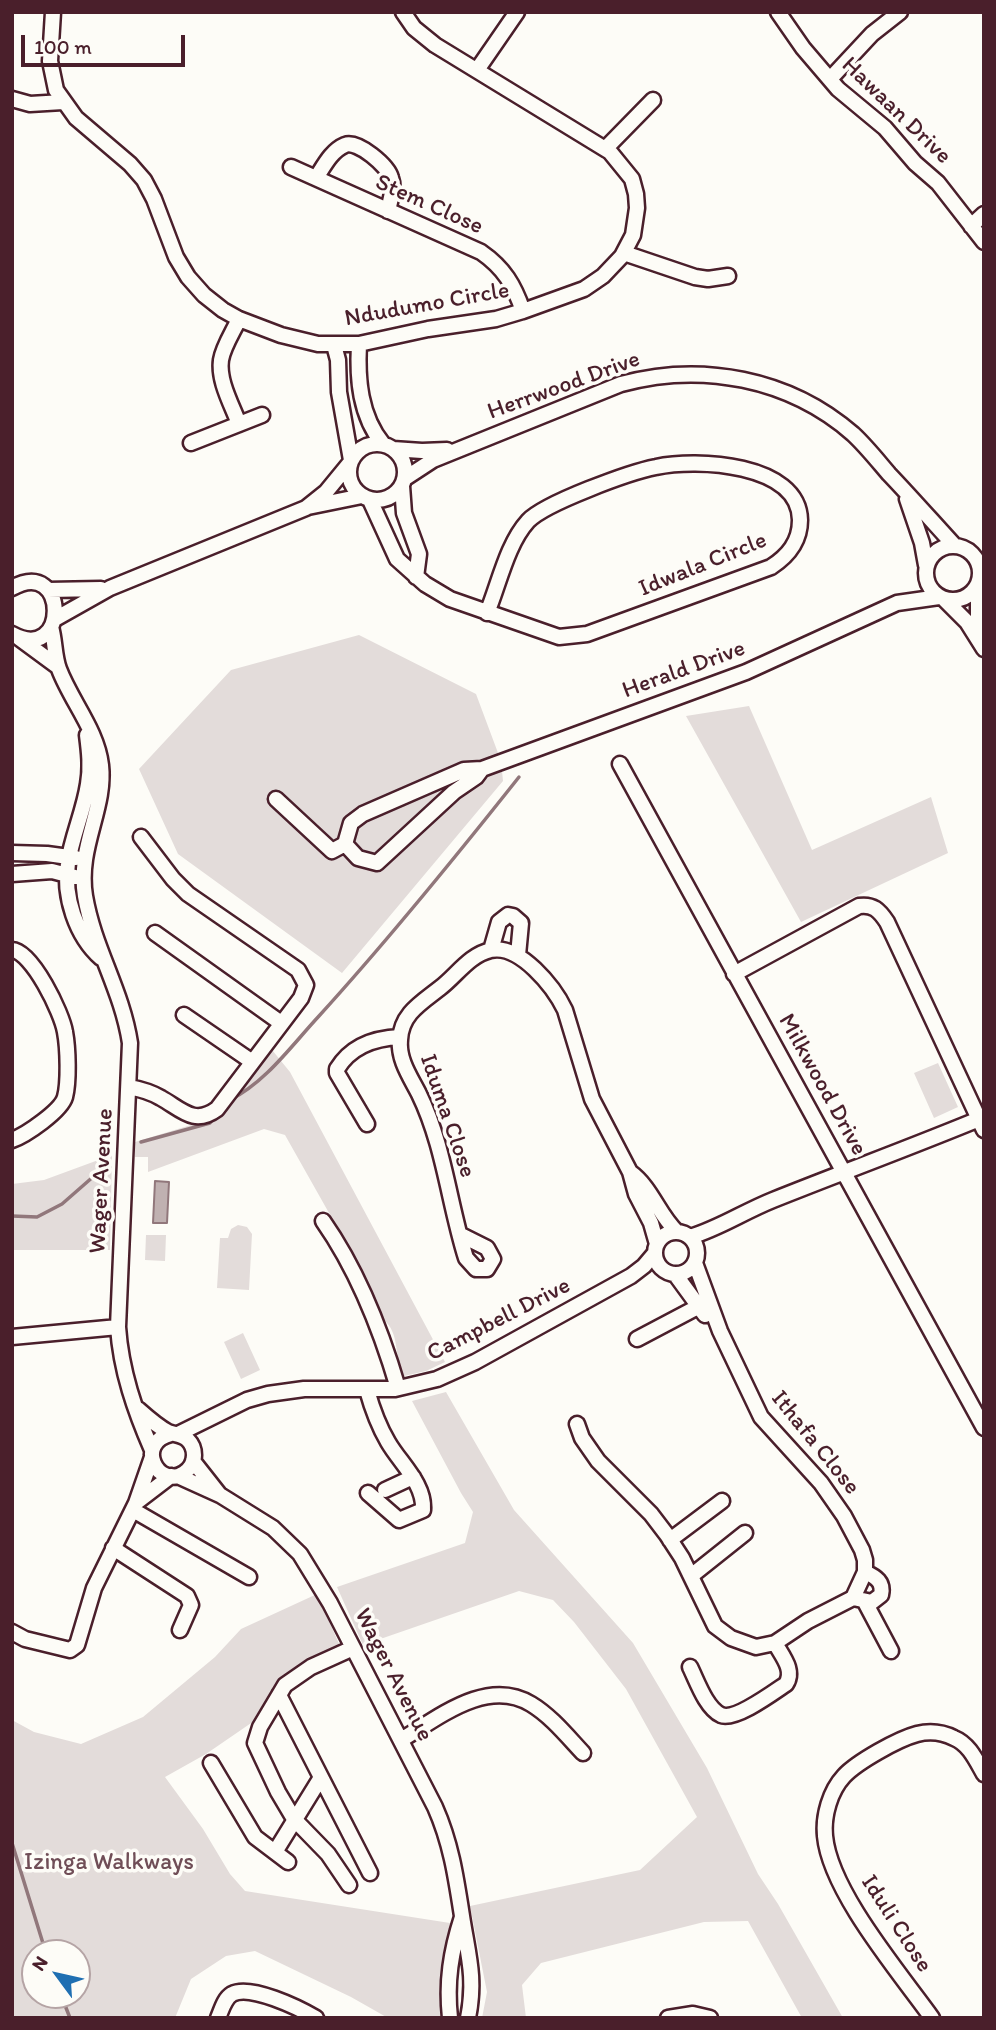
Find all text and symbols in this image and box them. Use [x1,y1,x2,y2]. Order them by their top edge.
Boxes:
scale bar [24,21,189,65]
text: 100 m [34,34,92,59]
street label: Hawaan Drive [835,51,957,171]
street label: Stem Close [370,168,488,242]
street label: Ndudumo Circle [342,276,512,334]
street label: Herrwood Drive [484,345,644,427]
street label: Idwala Circle [635,526,771,604]
street label: Herald Drive [619,634,749,706]
street label: Milkwood Drive [771,1009,873,1161]
street label: Iduma Close [412,1051,482,1181]
street label: Wager Avenue [84,1108,120,1254]
street label: Campbell Drive [423,1272,575,1368]
street label: Ithafa Close [764,1385,866,1501]
street label: Wager Avenue [347,1604,439,1746]
park label: Izinga Walkways [24,1849,194,1877]
street label: Iduli Close [854,1870,938,1978]
north arrow [21,1939,91,2009]
text: N [27,1952,53,1975]

